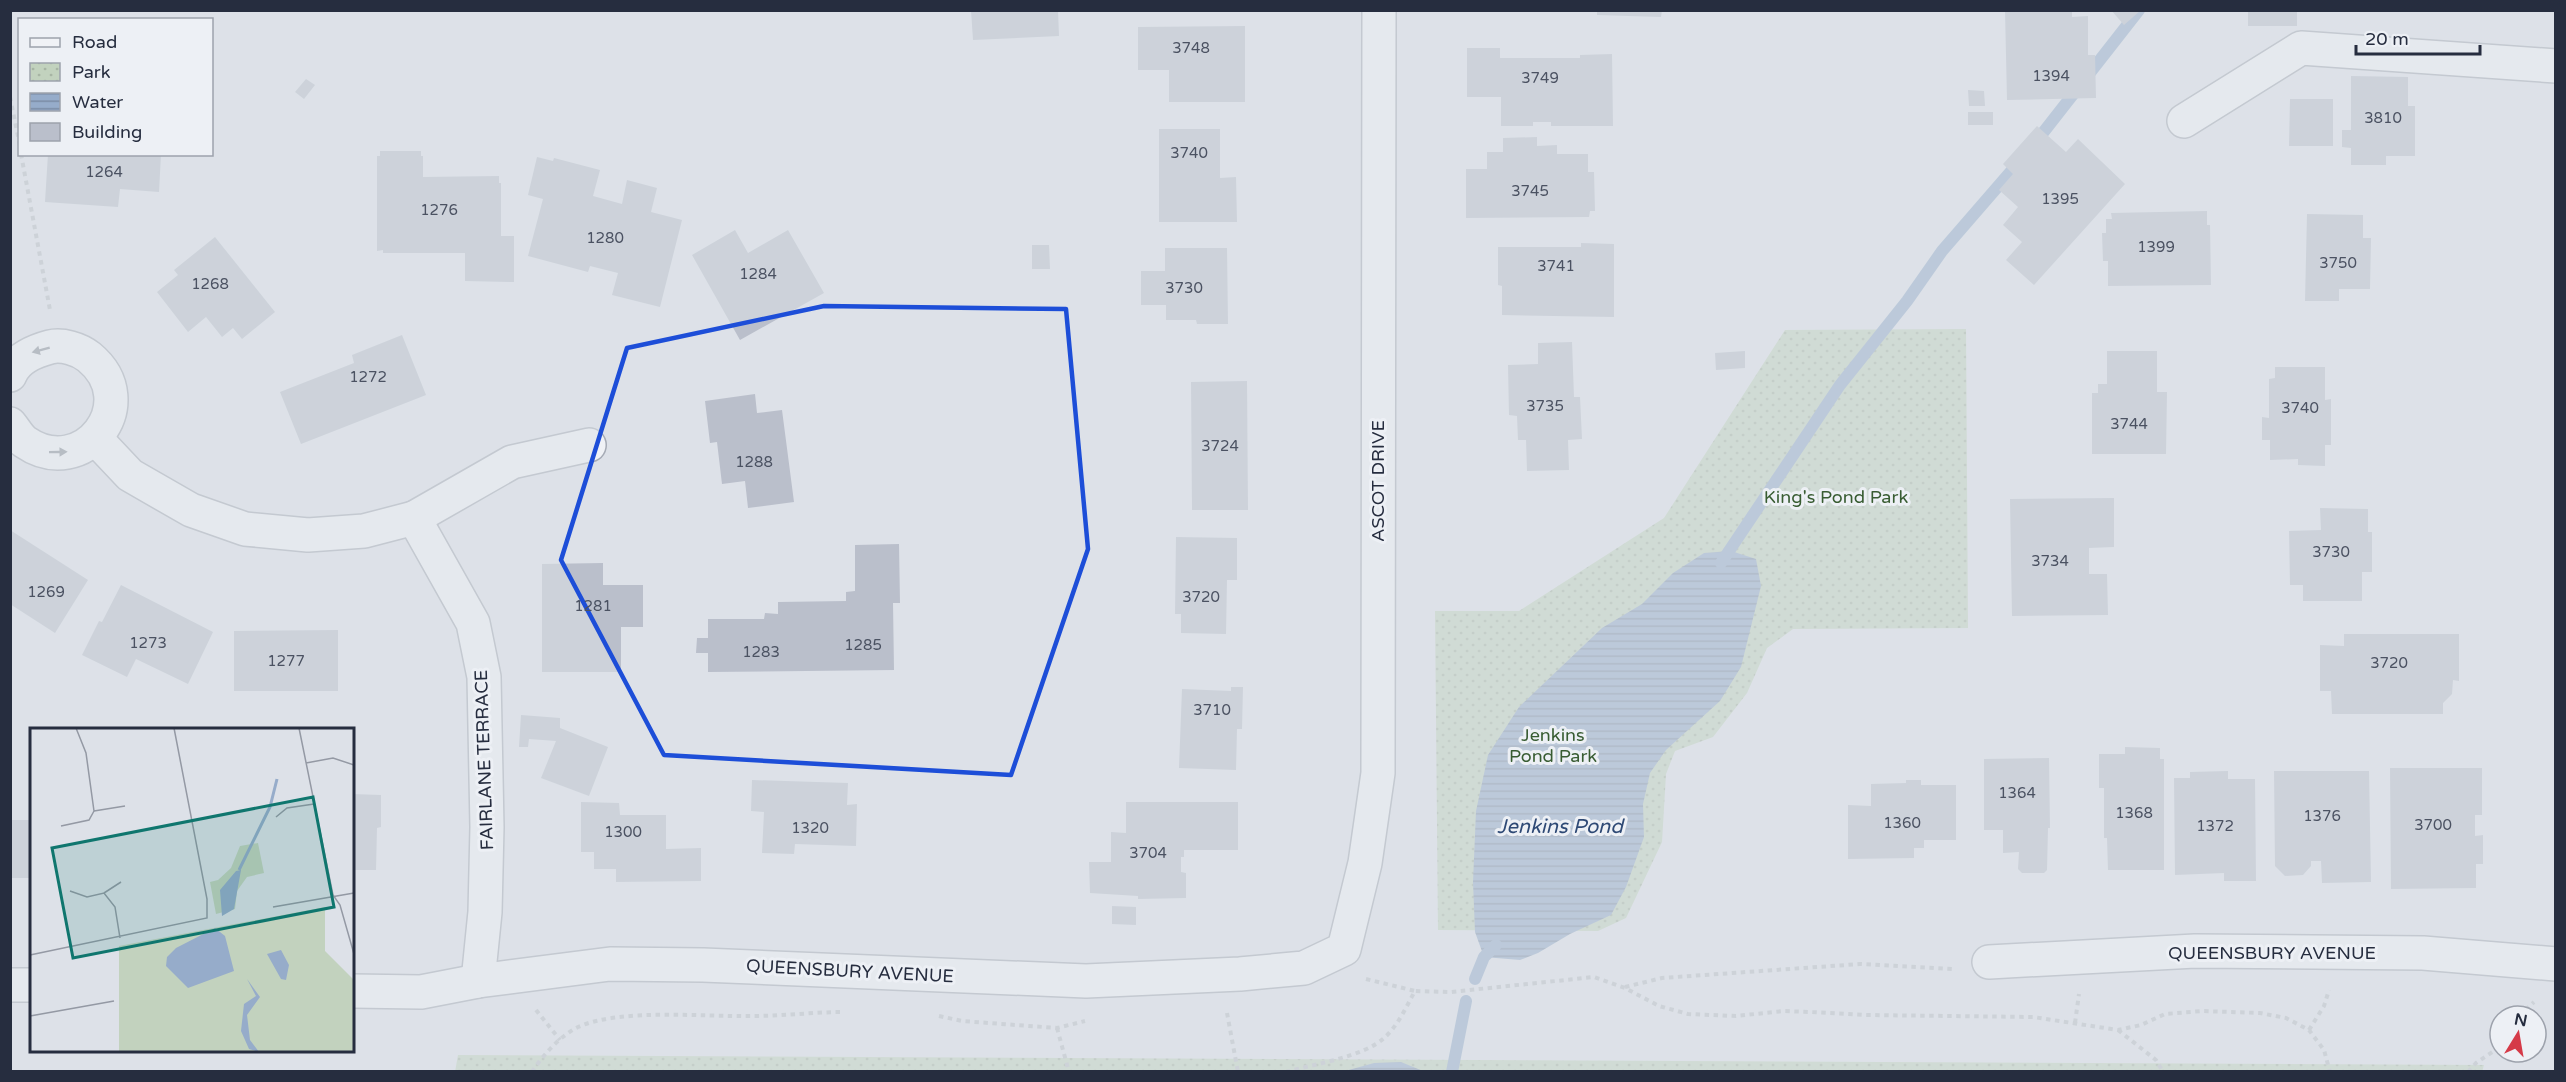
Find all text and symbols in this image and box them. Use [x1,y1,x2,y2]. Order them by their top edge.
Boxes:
legend [18,18,213,156]
scale bar [2356,18,2480,56]
text: 20 m [2365,28,2409,50]
text: Road [72,31,117,53]
house number: 3748 [1172,39,1210,57]
text: Park [72,61,111,83]
house number: 1394 [2032,67,2070,85]
house number: 3749 [1521,69,1559,87]
text: Water [72,91,123,113]
house number: 3810 [2364,109,2402,127]
text: Building [72,121,142,143]
house number: 3740 [1170,144,1208,162]
house number: 1264 [85,163,123,181]
house number: 3745 [1511,182,1549,200]
house number: 1395 [2041,190,2079,208]
house number: 1276 [420,201,458,219]
house number: 1280 [586,229,624,247]
house number: 1399 [2137,238,2175,256]
house number: 3750 [2319,254,2357,272]
house number: 3741 [1537,257,1575,275]
house number: 1284 [739,265,777,283]
house number: 1268 [191,275,229,293]
house number: 3730 [1165,279,1203,297]
one-way arrow [32,346,50,355]
house number: 1272 [349,368,387,386]
house number: 3735 [1526,397,1564,415]
house number: 3740 [2281,399,2319,417]
house number: 3744 [2110,415,2148,433]
street label: ASCOT DRIVE [1367,420,1389,542]
house number: 3724 [1201,437,1239,455]
one-way arrow [48,448,67,457]
house number: 1288 [735,453,773,471]
park label: King's Pond Park [1764,486,1908,508]
house number: 3730 [2312,543,2350,561]
house number: 3734 [2031,552,2069,570]
house number: 1269 [27,583,65,601]
house number: 3720 [1182,588,1220,606]
house number: 1281 [574,597,612,615]
house number: 1273 [129,634,167,652]
house number: 1285 [844,636,882,654]
house number: 1283 [742,643,780,661]
house number: 1277 [267,652,305,670]
house number: 3720 [2370,654,2408,672]
street label: FAIRLANE TERRACE [470,669,498,851]
house number: 3710 [1193,701,1231,719]
park label: Jenkins Pond Park [1509,724,1597,767]
inset map [30,728,354,1052]
house number: 1364 [1998,784,2036,802]
house number: 1368 [2115,804,2153,822]
house number: 1376 [2303,807,2341,825]
house number: 1360 [1883,814,1921,832]
water label: Jenkins Pond [1497,815,1625,839]
house number: 3700 [2414,816,2452,834]
house number: 1372 [2196,817,2234,835]
house number: 1320 [791,819,829,837]
house number: 1300 [604,823,642,841]
house number: 3704 [1129,844,1167,862]
street label: QUEENSBURY AVENUE [2168,942,2376,964]
street label: QUEENSBURY AVENUE [746,955,954,987]
north arrow [2488,1004,2548,1064]
text: N [2512,1009,2529,1031]

